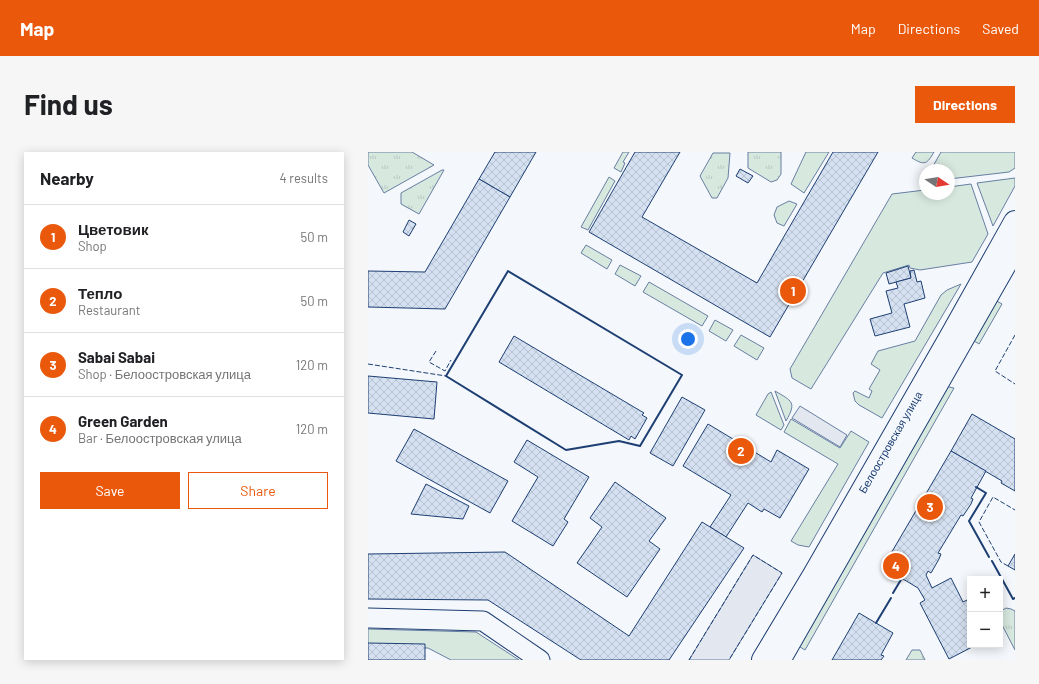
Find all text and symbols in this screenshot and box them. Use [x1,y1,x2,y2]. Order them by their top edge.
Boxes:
text: Map [20,17,54,40]
text: Map [851,20,876,37]
text: Directions [898,20,960,37]
text: Saved [982,20,1019,37]
button: Directions [915,86,1015,123]
text: Find us [24,87,113,121]
north arrow [919,164,955,200]
text: Nearby [40,168,94,188]
text: 4 results [280,170,328,186]
text: Цветовик [78,220,148,238]
text: 1 [51,229,55,245]
text: 50 m [301,229,328,245]
text: Shop [78,238,107,254]
pin: 1 [780,276,806,306]
text: Тепло [78,284,122,302]
text: 2 [49,293,57,309]
text: 50 m [301,293,328,309]
text: Restaurant [78,302,140,318]
your location [678,329,698,349]
text: Sabai Sabai [78,348,155,366]
text: 3 [49,357,57,373]
text: 120 m [296,357,328,373]
text: Shop · Белоостровская улица [78,366,251,382]
street label: Белоостровская улица [856,388,925,495]
text: Green Garden [78,412,168,430]
text: 4 [49,421,57,437]
text: 120 m [296,421,328,437]
text: Bar · Белоостровская улица [78,430,242,446]
pin: 2 [728,436,754,466]
button: Save [40,472,180,509]
button: Share [188,472,328,509]
pin: 3 [917,492,943,522]
pin: 4 [883,551,909,581]
map controls [967,576,1003,648]
button: + [967,576,1003,612]
button: − [967,612,1003,648]

